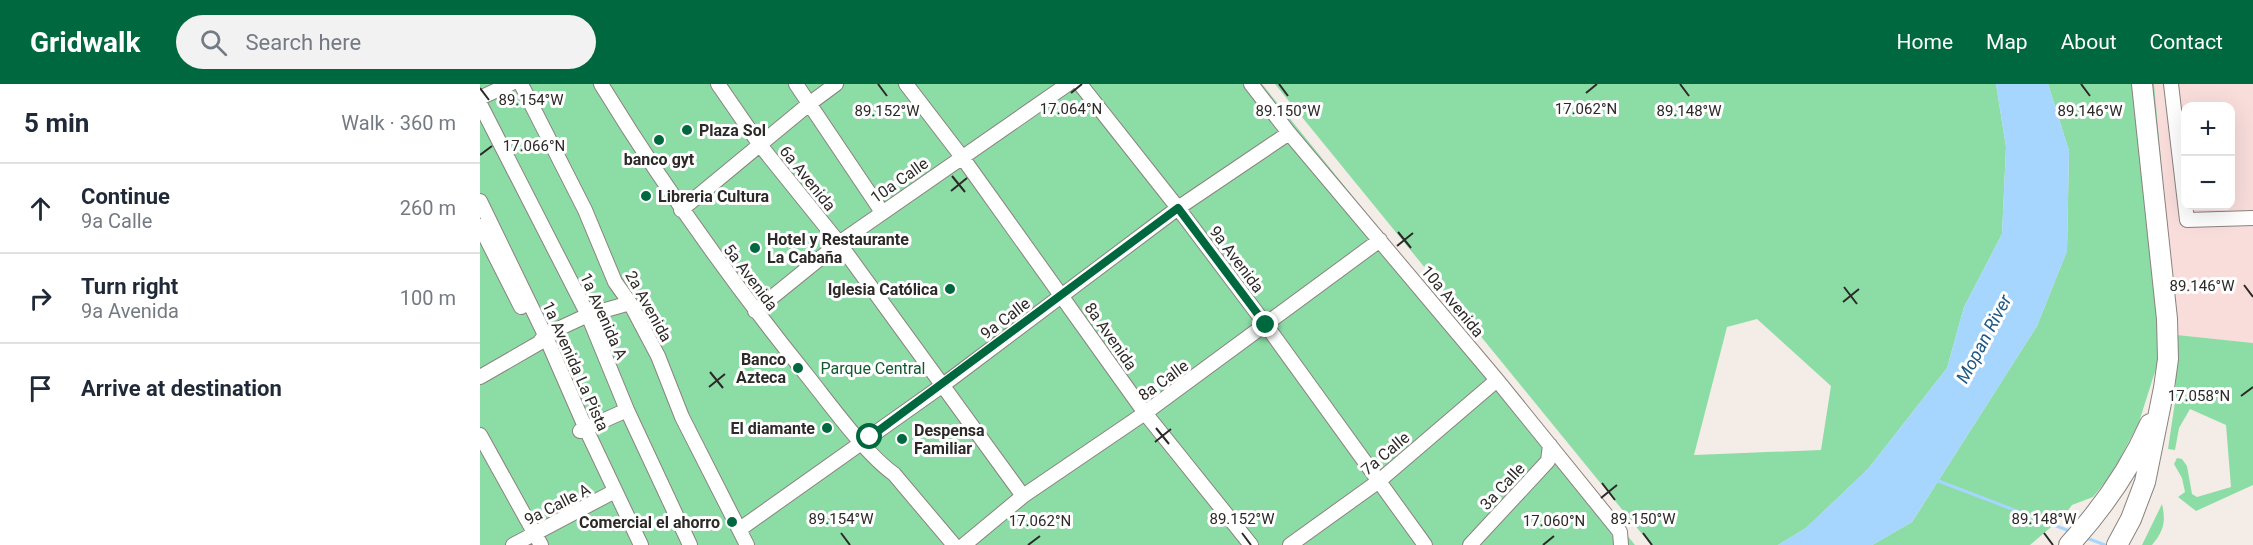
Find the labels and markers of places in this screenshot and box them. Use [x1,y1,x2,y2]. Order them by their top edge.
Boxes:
place label: Plaza Sol [699,121,766,140]
marker: Plaza Sol [680,123,694,137]
marker: banco gyt [652,133,666,147]
place label: banco gyt [624,150,695,169]
place label: Libreria Cultura [658,187,770,206]
marker: Libreria Cultura [639,189,653,203]
place label: Hotel y Restaurante La Cabaña [767,230,909,267]
marker: Hotel y Restaurante La Cabaña [748,241,762,255]
place label: Iglesia Católica [828,280,938,299]
marker: Iglesia Católica [943,282,957,296]
place label: Banco Azteca [736,350,786,387]
marker: Banco Azteca [791,361,805,375]
place label: El diamante [731,419,815,438]
marker: El diamante [820,421,834,435]
place label: Despensa Familiar [914,421,985,458]
marker: Despensa Familiar [895,432,909,446]
place label: Comercial el ahorro [579,513,720,532]
marker: Comercial el ahorro [725,515,739,529]

